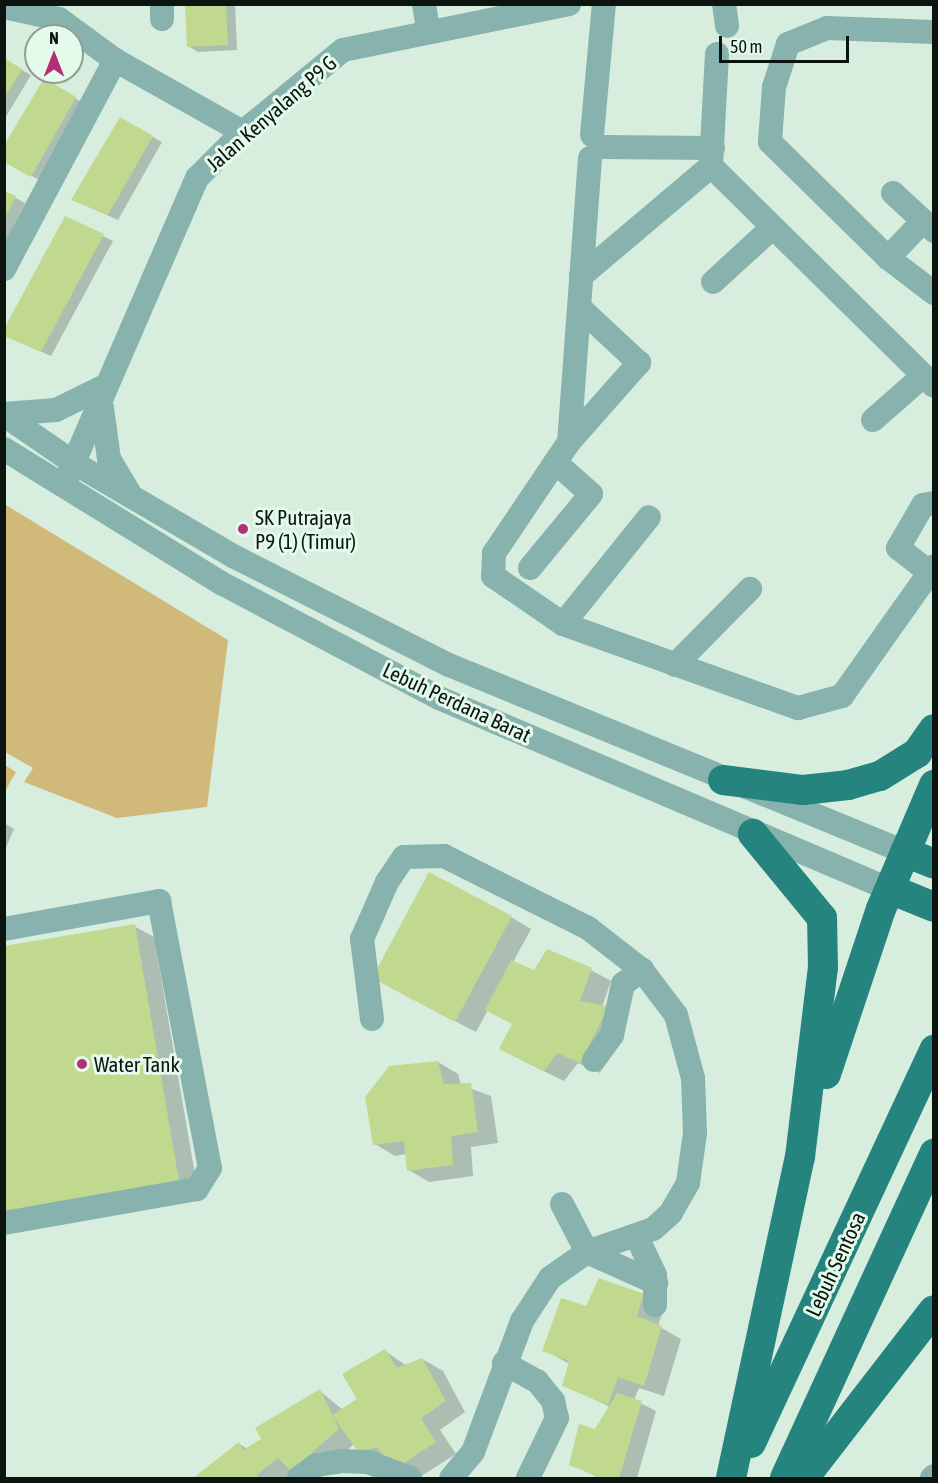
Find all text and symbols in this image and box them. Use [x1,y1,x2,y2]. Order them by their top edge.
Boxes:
north arrow [24,24,84,84]
scale bar [722,24,852,62]
text: N [49,29,59,47]
text: 50 m [730,36,762,57]
street label: Jalan Kenyalang P9 G [201,50,341,176]
place label: SK Putrajaya P9 (1) (Timur) [255,504,356,554]
marker: SK Putrajaya P9 (1) (Timur) [236,522,250,536]
street label: Lebuh Perdana Barat [379,657,535,747]
place label: Water Tank [94,1051,180,1077]
marker: Water Tank [75,1057,89,1071]
street label: Lebuh Sentosa [800,1208,870,1320]

